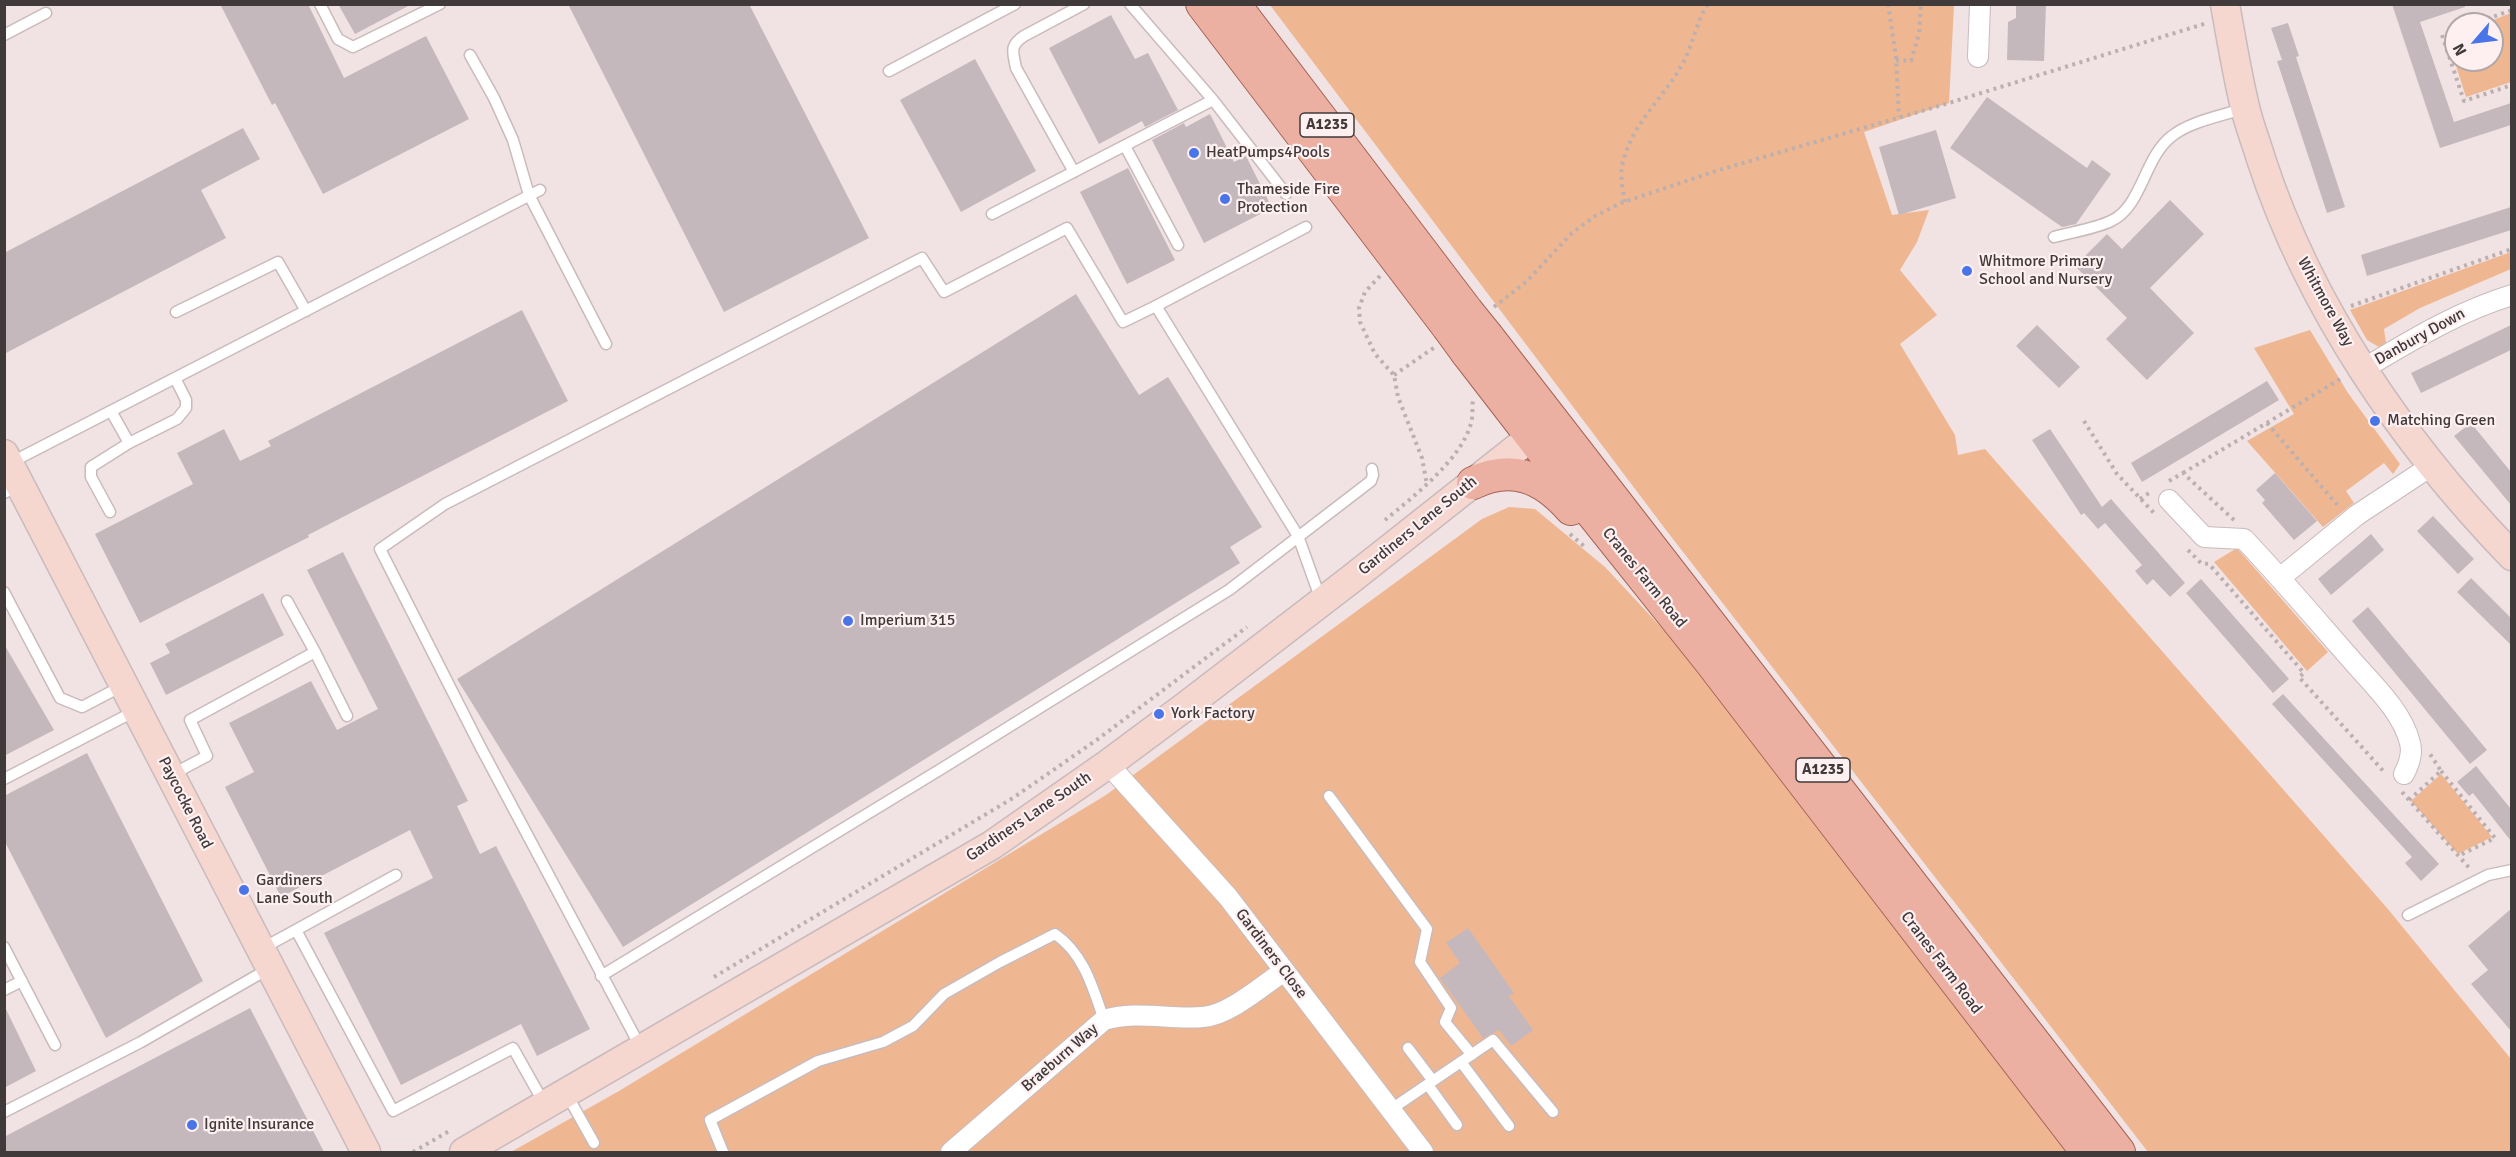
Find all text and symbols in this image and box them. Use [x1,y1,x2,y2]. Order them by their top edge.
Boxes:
north arrow [2444,12,2504,72]
text: N [2448,40,2471,59]
road number: A1235 [1300,113,1354,137]
place label: HeatPumps4Pools [1206,143,1330,163]
marker: HeatPumps4Pools [1187,146,1201,160]
place label: Thameside Fire Protection [1237,180,1340,218]
marker: Thameside Fire Protection [1218,192,1232,206]
place label: Whitmore Primary School and Nursery [1979,252,2112,290]
street label: Whitmore Way [2293,254,2357,350]
marker: Whitmore Primary School and Nursery [1960,264,1974,278]
street label: Danbury Down [2371,304,2469,370]
place label: Matching Green [2387,411,2495,431]
marker: Matching Green [2368,414,2382,428]
street label: Gardiners Lane South [1355,472,1481,580]
street label: Cranes Farm Road [1598,524,1690,632]
place label: Imperium 315 [860,611,955,631]
marker: Imperium 315 [841,614,855,628]
place label: York Factory [1171,704,1255,724]
marker: York Factory [1152,707,1166,721]
street label: Paycocke Road [154,754,216,852]
road number: A1235 [1796,758,1850,782]
street label: Gardiners Lane South [963,768,1095,866]
place label: Gardiners Lane South [256,871,333,909]
marker: Gardiners Lane South [237,883,251,897]
street label: Gardiners Close [1231,905,1311,1003]
street label: Cranes Farm Road [1896,908,1986,1018]
street label: Braeburn Way [1018,1020,1102,1096]
place label: Ignite Insurance [204,1115,314,1135]
marker: Ignite Insurance [185,1118,199,1132]

